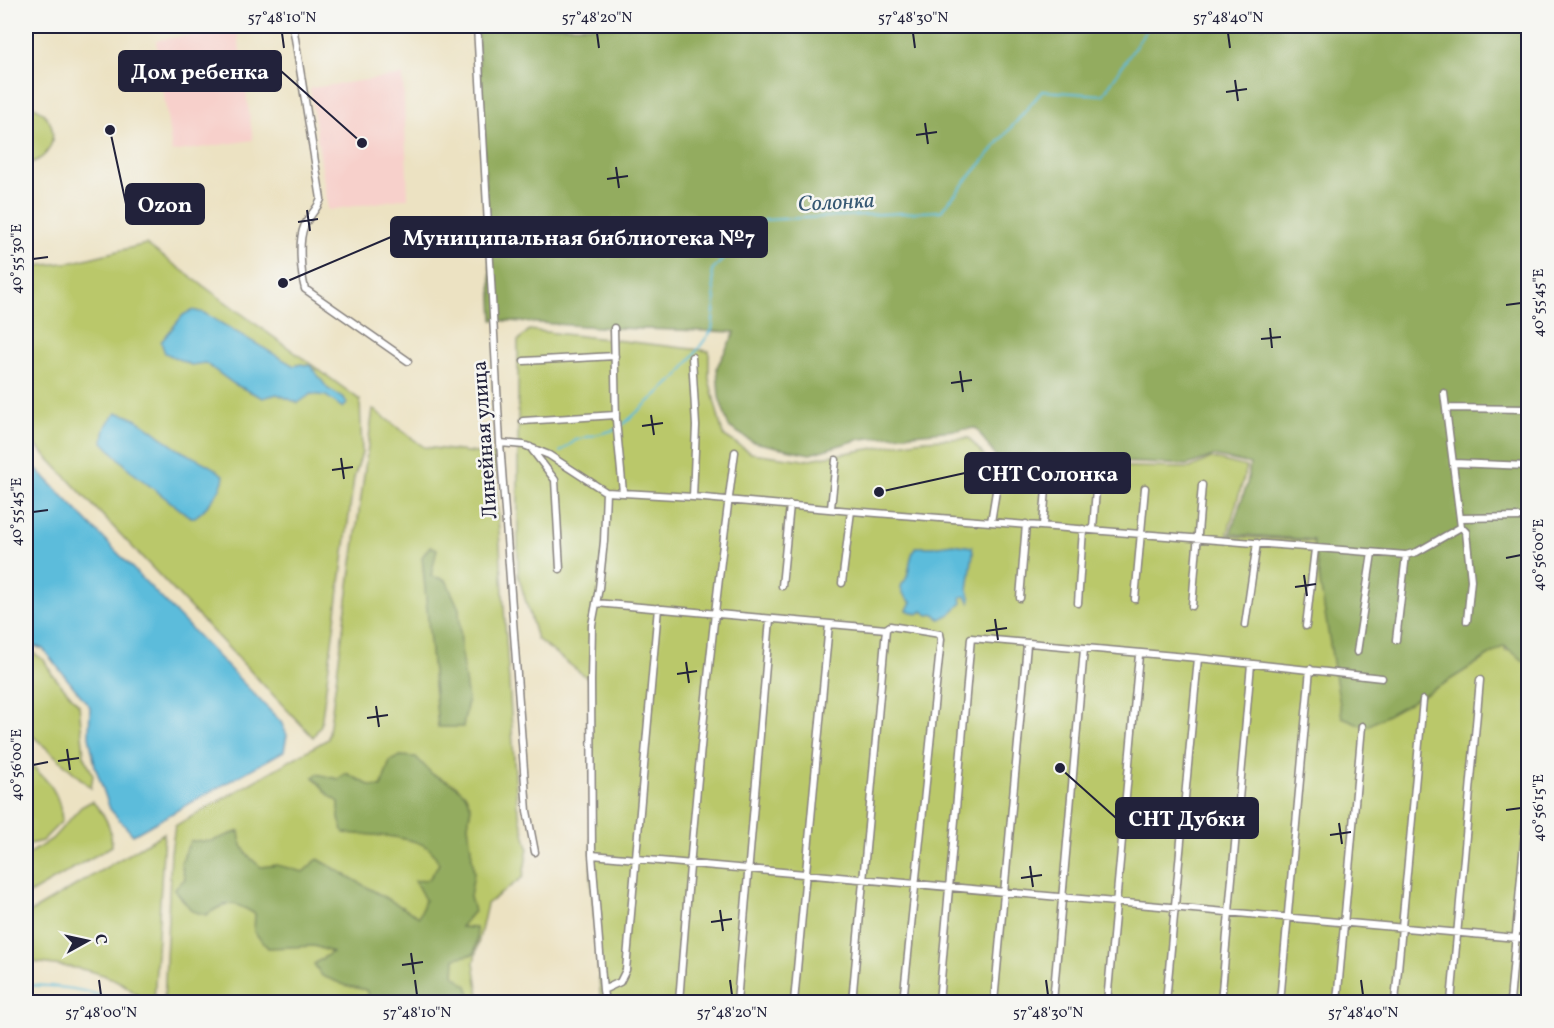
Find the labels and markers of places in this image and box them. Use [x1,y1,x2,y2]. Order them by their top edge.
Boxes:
callout: Дом ребенка [119,51,281,91]
callout: Ozon [126,184,204,224]
callout: Муниципальная библиотека №7 [391,217,767,257]
callout: СНТ Солонка [965,453,1130,493]
callout: СНТ Дубки [1116,798,1258,838]

